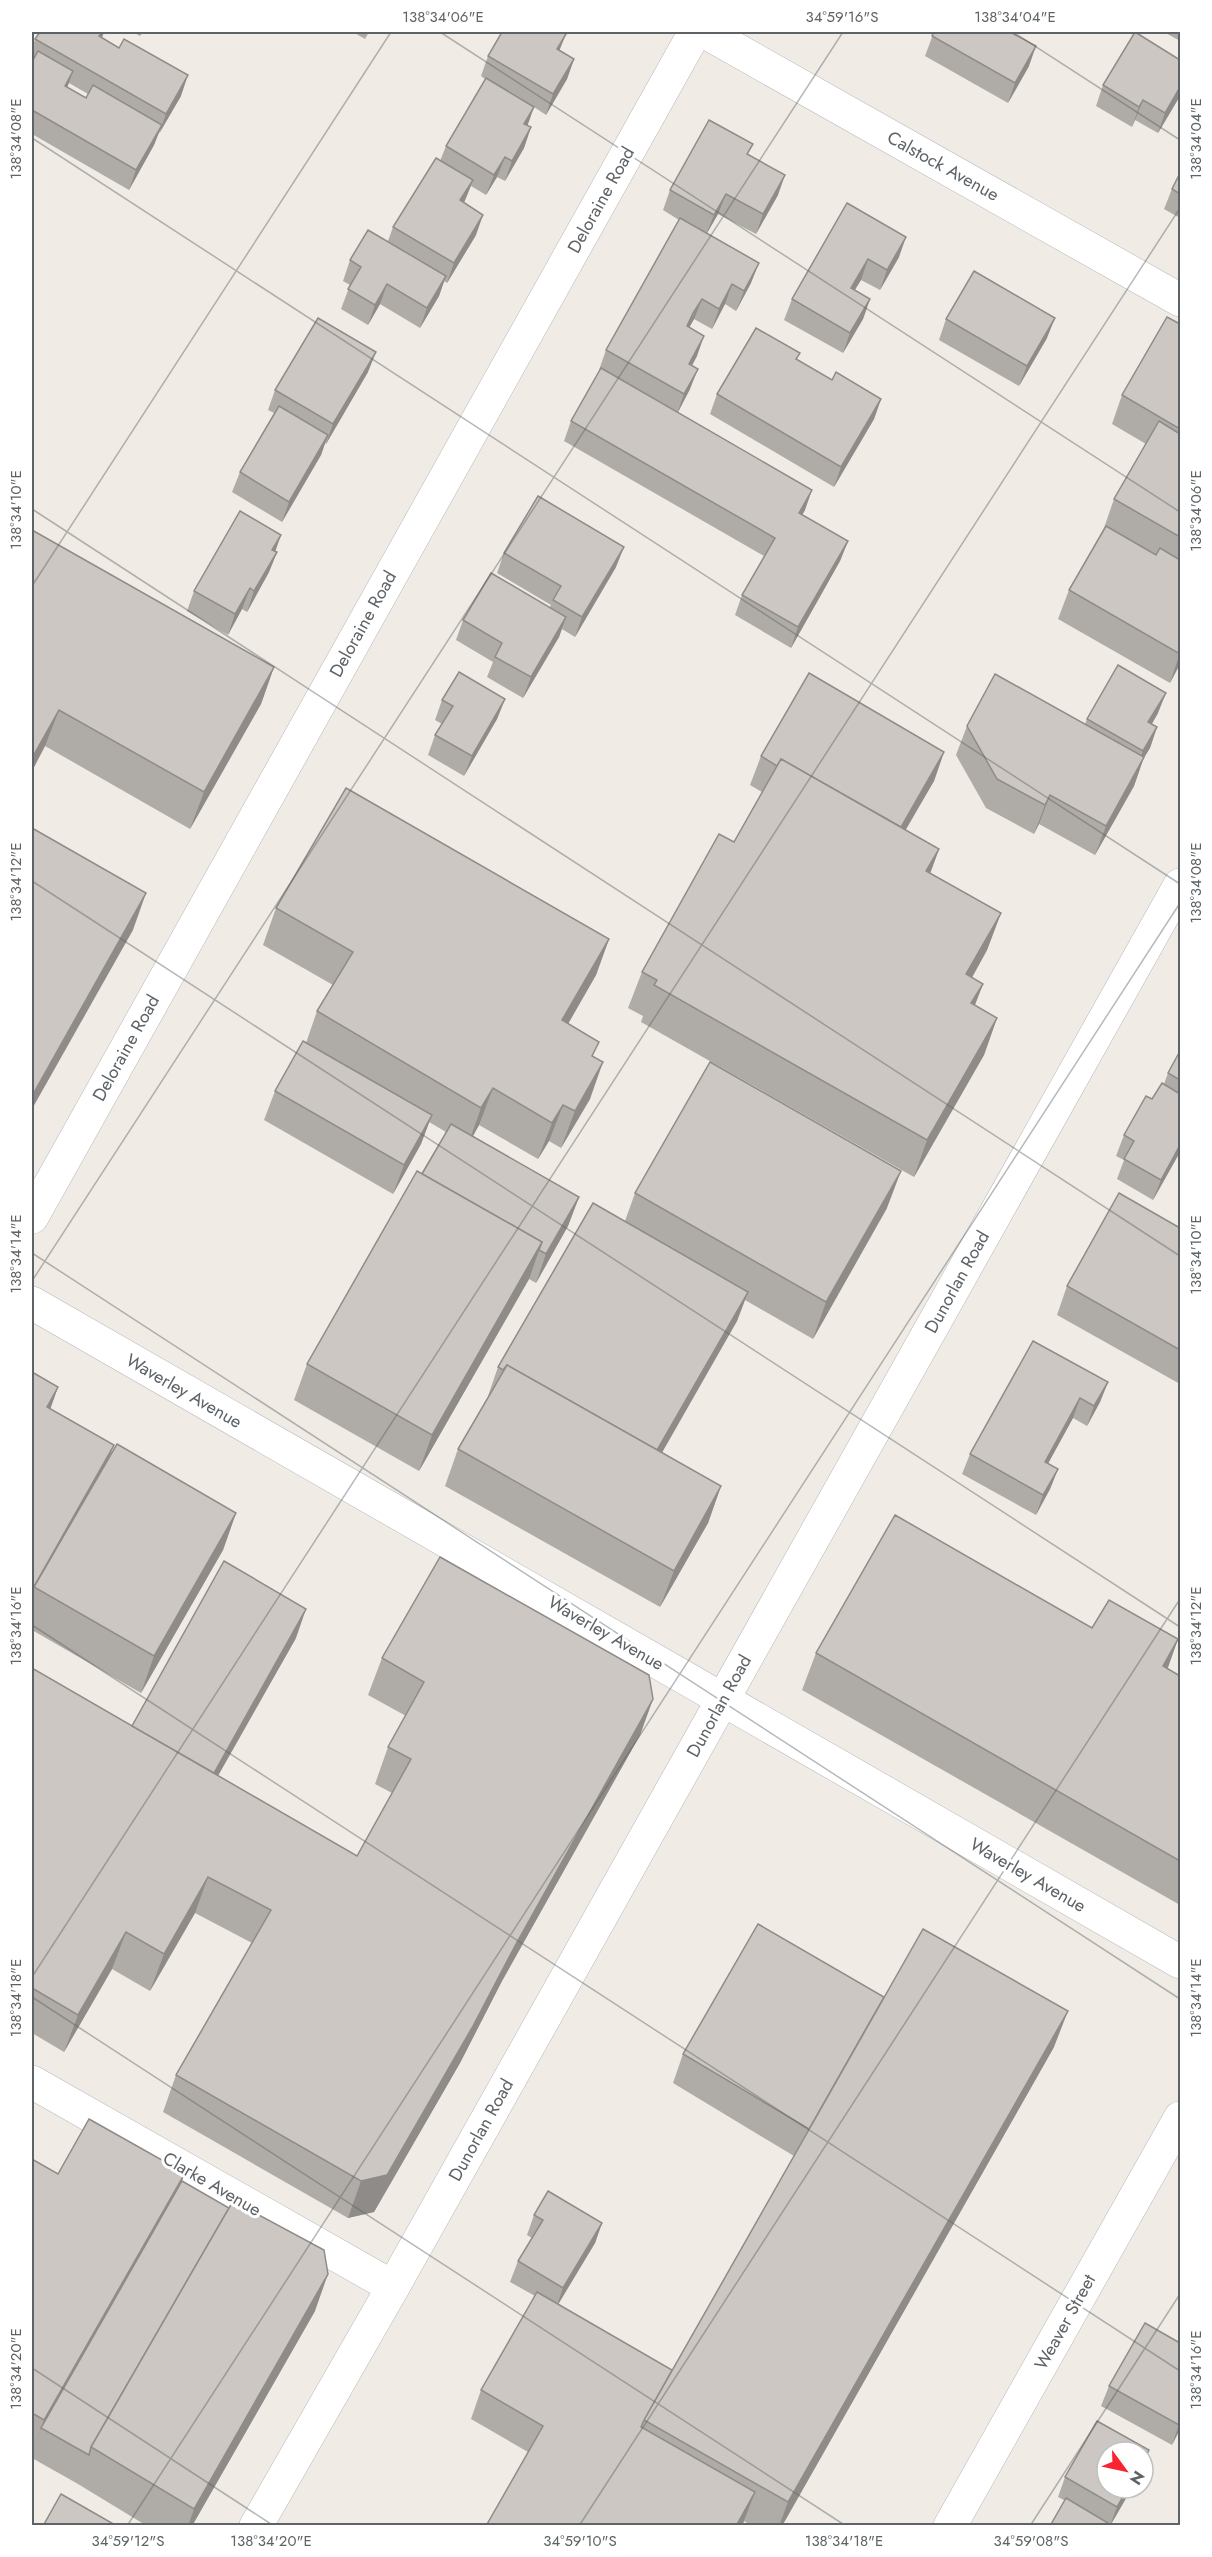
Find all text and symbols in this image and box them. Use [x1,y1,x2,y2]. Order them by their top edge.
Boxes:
text: 138°34'06"E [402,6,484,28]
text: 34°59'16"S [805,6,879,28]
text: 138°34'04"E [974,6,1056,28]
text: 138°34'04"E [1185,98,1207,180]
text: 138°34'08"E [5,99,27,179]
street label: Calstock Avenue [882,124,1004,208]
street label: Deloraine Road [561,142,641,258]
text: 138°34'10"E [5,470,27,550]
text: 138°34'06"E [1185,470,1207,552]
street label: Deloraine Road [323,566,403,682]
text: 138°34'12"E [5,842,27,922]
text: 138°34'08"E [1185,843,1207,923]
street label: Deloraine Road [86,990,166,1106]
text: 138°34'14"E [5,1214,27,1294]
text: 138°34'10"E [1185,1215,1207,1295]
street label: Dunorlan Road [918,1226,996,1338]
street label: Waverley Avenue [121,1347,247,1435]
text: 138°34'16"E [5,1586,27,1666]
text: 138°34'12"E [1185,1586,1207,1666]
street label: Waverley Avenue [543,1589,669,1677]
street label: Dunorlan Road [680,1650,758,1762]
street label: Waverley Avenue [965,1831,1091,1919]
text: 138°34'14"E [1185,1958,1207,2038]
text: 138°34'18"E [5,1959,27,2037]
street label: Dunorlan Road [442,2074,520,2186]
street label: Clarke Avenue [158,2145,266,2223]
street label: Weaver Street [1028,2269,1102,2375]
text: 138°34'20"E [5,2328,27,2410]
text: 138°34'16"E [1185,2330,1207,2410]
north arrow [1095,2440,1155,2500]
text: N [1124,2466,1150,2489]
text: 34°59'12"S [92,2530,164,2552]
text: 138°34'20"E [230,2530,312,2552]
text: 34°59'10"S [543,2530,617,2552]
text: 138°34'18"E [805,2530,883,2552]
text: 34°59'08"S [994,2530,1068,2552]

